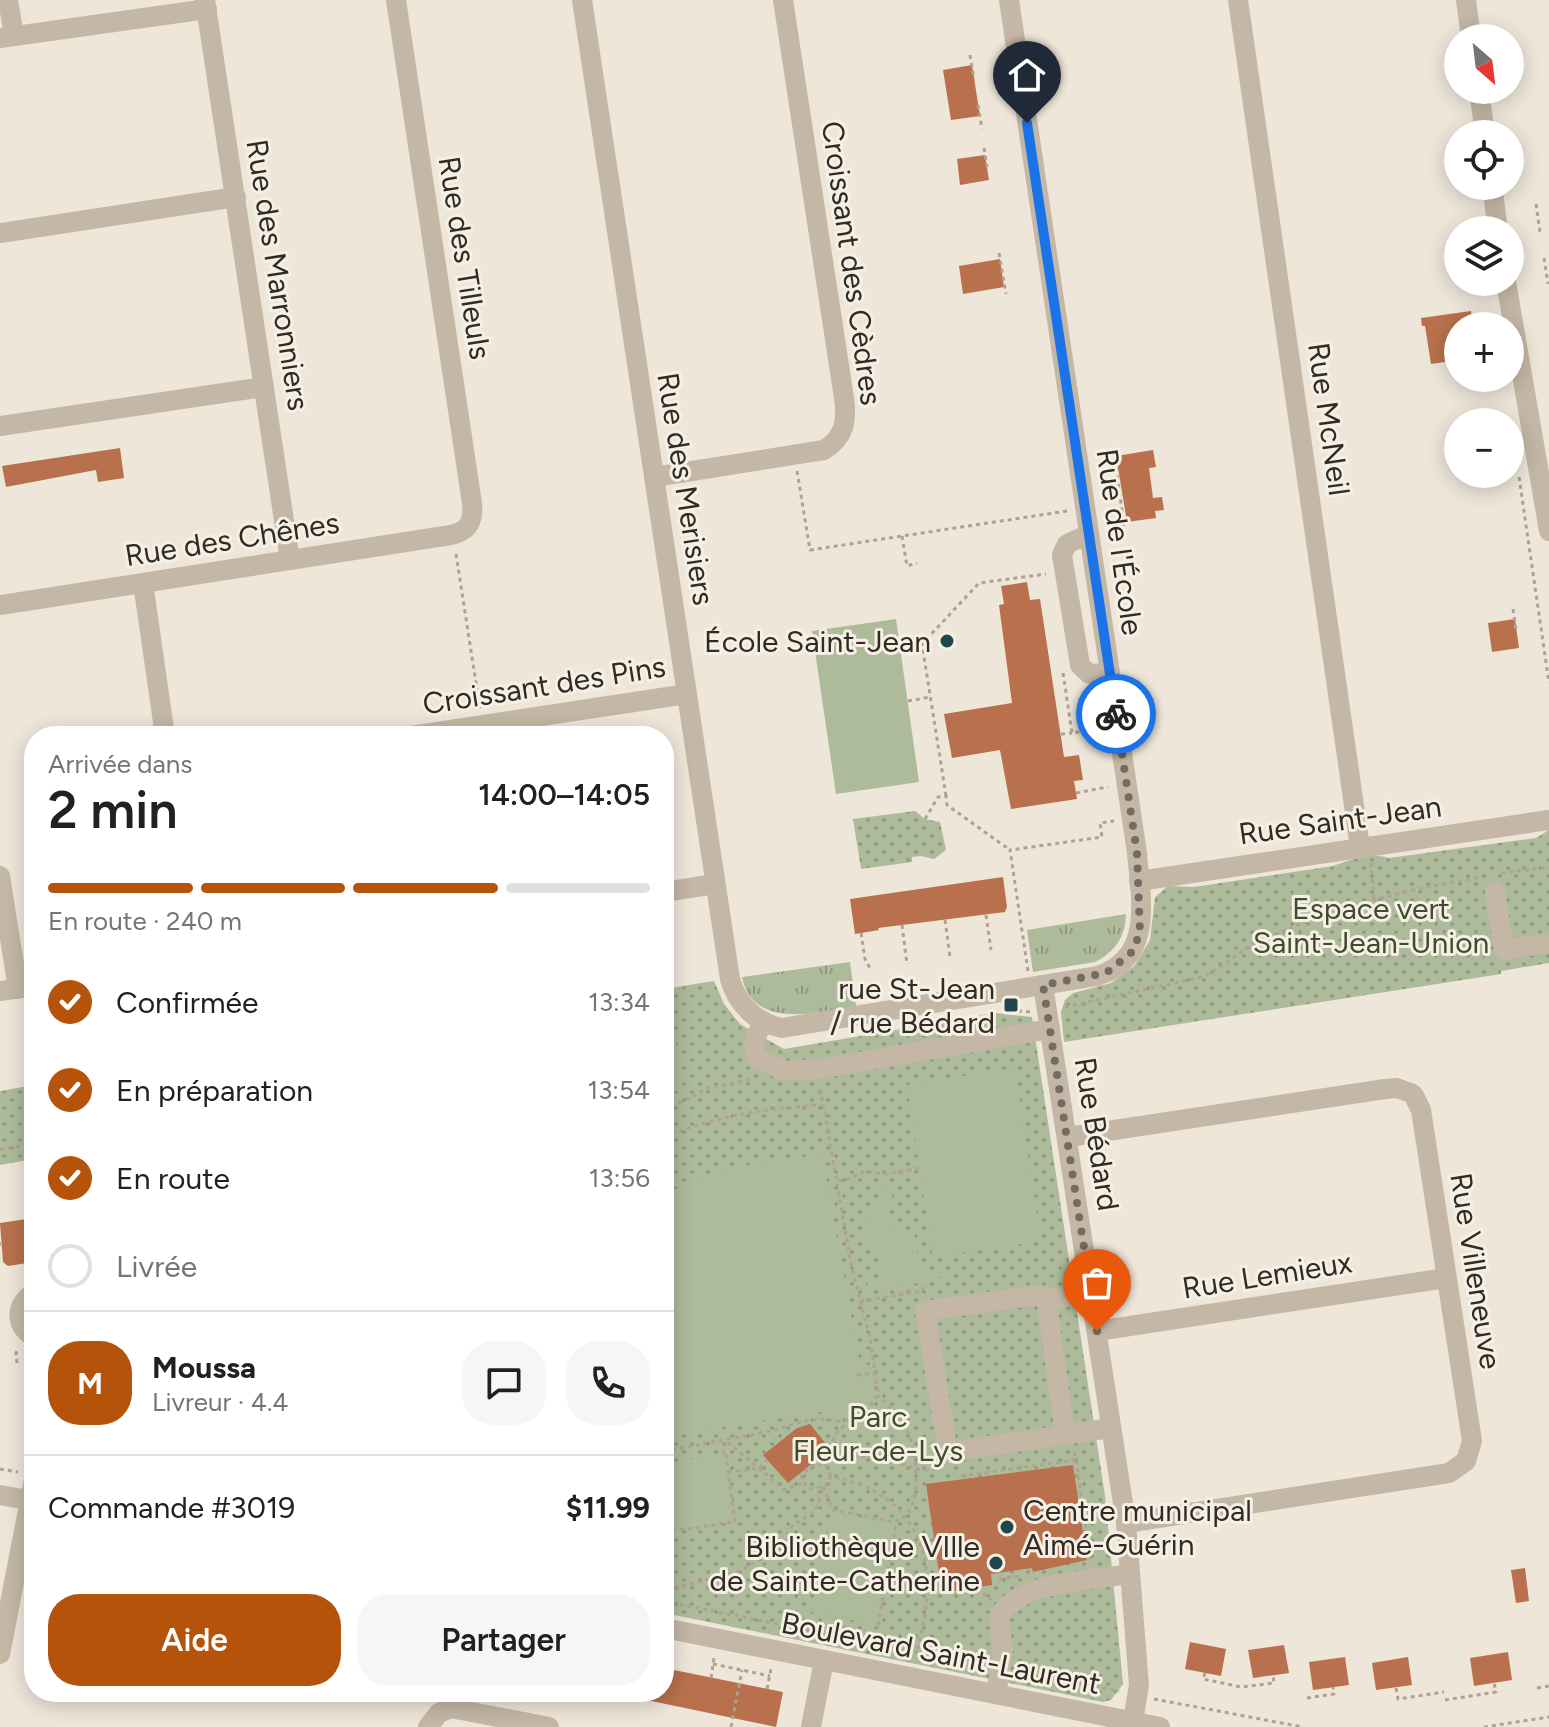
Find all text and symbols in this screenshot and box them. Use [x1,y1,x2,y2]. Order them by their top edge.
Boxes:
north arrow [1444,24,1524,104]
map controls [1444,24,1524,488]
pin [993,41,1061,123]
icon: home [1005,53,1049,97]
street label: Croissant des Cèdres [814,119,890,407]
button: locate [1444,120,1524,200]
street label: Rue des Marronniers [238,137,318,413]
street label: Rue des Tilleuls [431,154,499,362]
button: layers [1444,216,1524,296]
button: + [1444,312,1524,392]
street label: Rue McNeil [1300,340,1358,498]
street label: Rue des Merisiers [649,370,723,608]
button: − [1444,408,1524,488]
street label: Rue de l'École [1089,447,1151,637]
street label: Rue des Chênes [122,504,342,574]
place label: École Saint-Jean [704,623,931,660]
marker: École Saint-Jean [938,632,956,650]
street label: Croissant des Pins [420,648,668,722]
courier [1076,674,1156,754]
icon: bike [1094,692,1138,736]
text: Arrivée dans [48,748,192,780]
text: 14:00–14:05 [478,776,650,813]
text: 2 min [48,779,177,841]
street label: Rue Saint-Jean [1236,787,1444,853]
park label: Espace vert Saint-Jean-Union [1253,890,1489,961]
text: En route · 240 m [48,905,242,937]
place label: rue St-Jean / rue Bédard [830,970,995,1041]
icon: check [48,980,92,1024]
text: Confirmée [116,984,258,1021]
text: 13:34 [588,986,650,1018]
marker: rue St-Jean / rue Bédard [1002,996,1020,1014]
street label: Rue Bédard [1067,1055,1127,1213]
icon: check [48,1068,92,1112]
text: En préparation [116,1072,313,1109]
text: 13:54 [587,1074,650,1106]
icon: check [48,1156,92,1200]
text: En route [116,1160,230,1197]
text: 13:56 [589,1162,650,1194]
street label: Rue Villeneuve [1442,1170,1510,1372]
street label: Rue Lemieux [1180,1243,1354,1307]
text: Livrée [116,1248,197,1285]
pin [1063,1249,1131,1331]
icon: bag [1075,1261,1119,1305]
button: chat [462,1341,546,1425]
button: phone [566,1341,650,1425]
text: Moussa [152,1349,256,1386]
text: M [77,1365,103,1402]
text: Livreur · 4.4 [152,1386,289,1418]
park label: Parc Fleur-de-Lys [793,1398,963,1469]
text: Commande #3019 [48,1489,295,1526]
text: $11.99 [566,1489,650,1526]
place label: Centre municipal Aimé-Guérin [1023,1492,1252,1563]
marker: Centre municipal Aimé-Guérin [998,1518,1016,1536]
place label: Bibliothèque VIlle de Sainte-Catherine [709,1528,980,1599]
marker: Bibliothèque VIlle de Sainte-Catherine [987,1554,1005,1572]
button: Aide [48,1594,341,1686]
button: Partager [357,1594,650,1686]
street label: Boulevard Saint-Laurent [778,1604,1104,1702]

